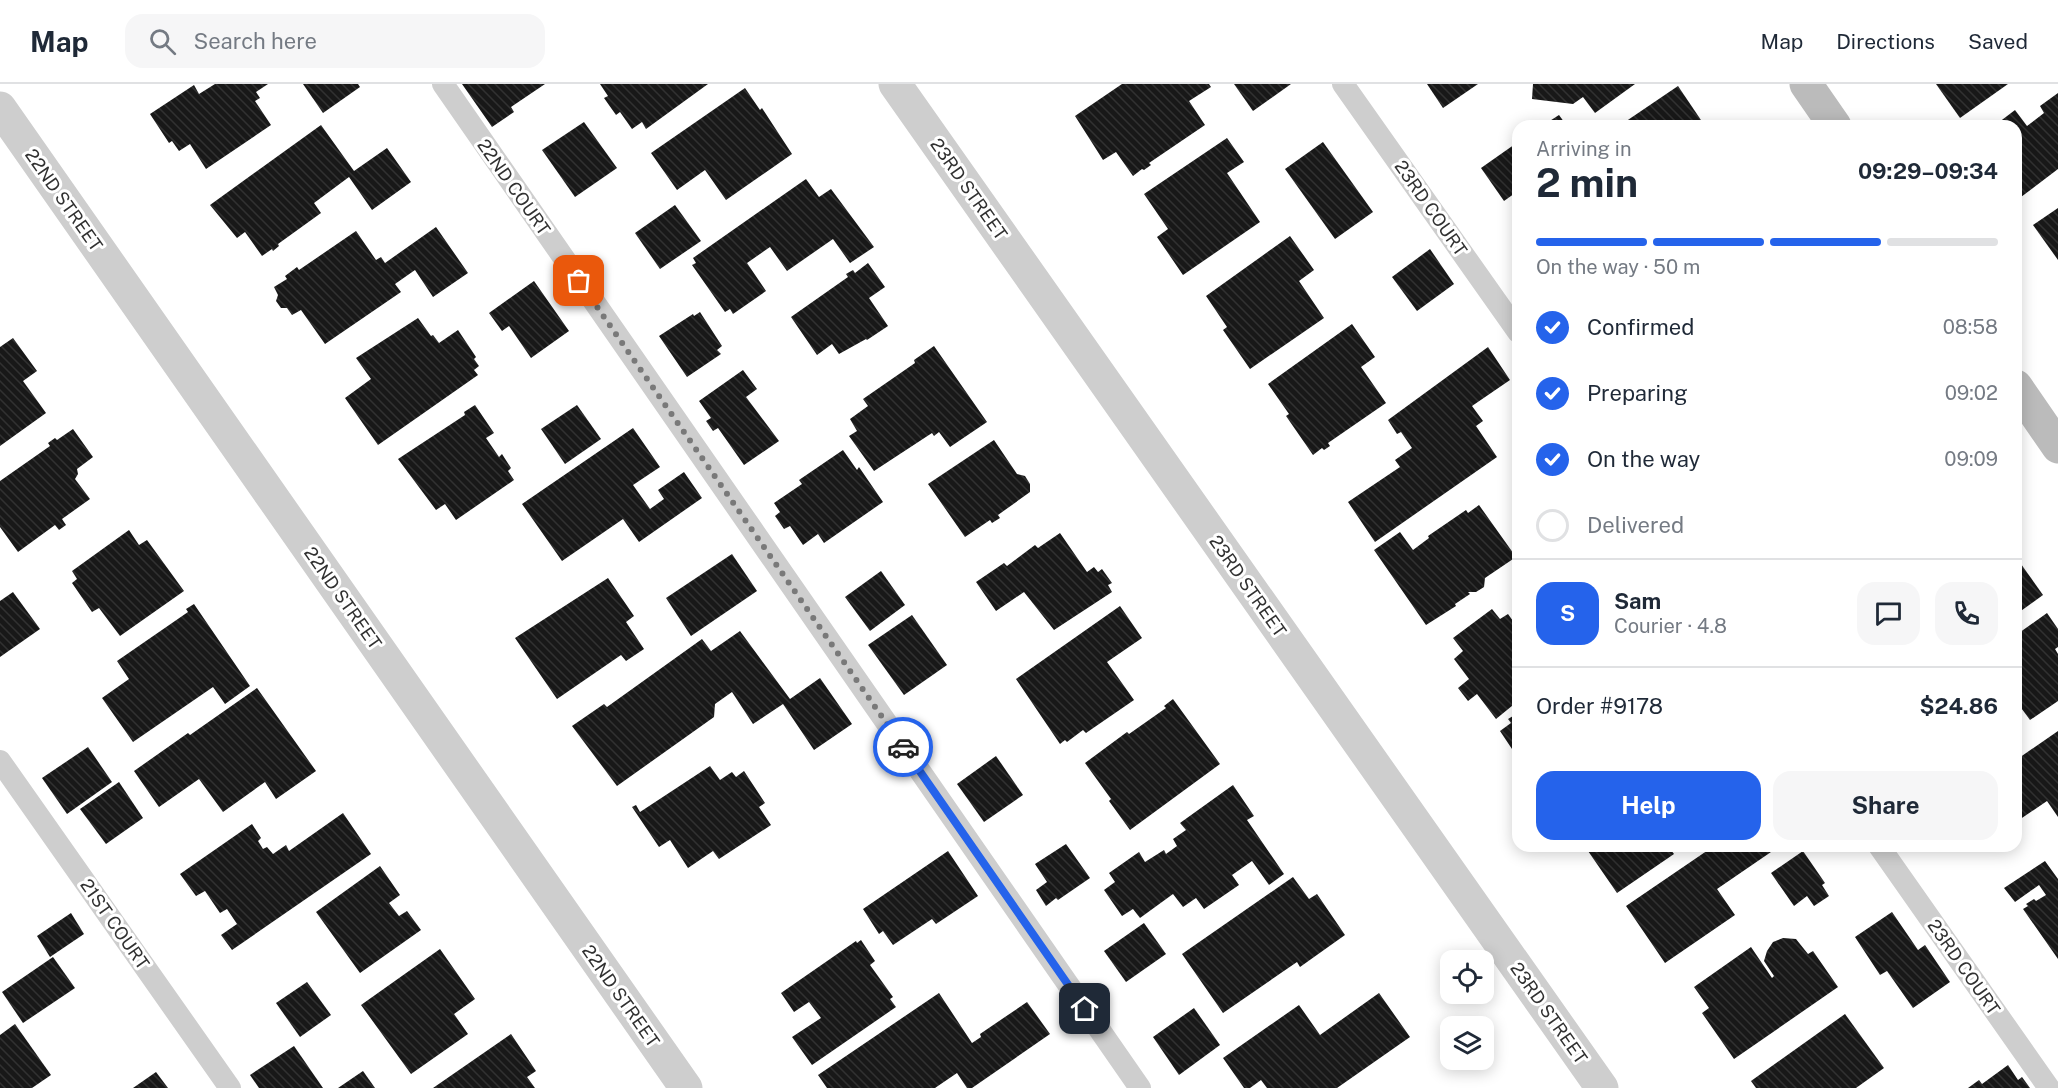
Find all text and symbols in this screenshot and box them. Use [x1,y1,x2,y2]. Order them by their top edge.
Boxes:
search box [125,14,545,68]
text: Map [30,25,89,58]
icon: search [146,25,179,58]
text: Search here [194,28,317,54]
text: Map [1761,29,1803,54]
text: Directions [1836,29,1935,54]
text: Saved [1968,29,2028,54]
street label: 23RD STREET [926,134,1012,244]
street label: 22ND COURT [473,135,555,239]
text: Arriving in [1536,137,1631,161]
street label: 22ND STREET [21,145,107,255]
street label: 23RD COURT [1390,156,1472,260]
text: 09:29–09:34 [1858,158,1998,184]
text: 2 min [1536,160,1638,206]
pin [553,255,604,306]
text: On the way · 50 m [1536,255,1700,279]
icon: bag [562,264,595,297]
icon: check [1536,311,1569,344]
text: Confirmed [1587,314,1694,340]
text: 08:58 [1943,315,1998,339]
icon: check [1536,377,1569,410]
text: Preparing [1587,380,1688,406]
text: 09:02 [1945,381,1998,405]
icon: check [1536,443,1569,476]
text: On the way [1587,446,1700,472]
text: 09:09 [1944,447,1998,471]
text: Delivered [1587,512,1684,538]
street label: 23RD STREET [1205,531,1291,641]
street label: 22ND STREET [300,543,386,653]
button: chat [1857,582,1920,645]
button: phone [1935,582,1998,645]
text: Sam [1614,588,1661,614]
text: S [1560,600,1575,626]
text: Courier · 4.8 [1614,614,1727,638]
text: Order #9178 [1536,693,1663,719]
text: $24.86 [1919,693,1998,719]
courier [873,717,933,777]
icon: car [887,731,920,764]
button: Help [1536,771,1761,840]
button: Share [1773,771,1998,840]
street label: 21ST COURT [76,875,154,973]
street label: 23RD COURT [1923,915,2005,1019]
street label: 22ND STREET [578,941,664,1051]
map controls [1440,950,1494,1070]
button: locate [1440,950,1494,1004]
street label: 23RD STREET [1506,958,1592,1068]
pin [1059,983,1110,1034]
icon: home [1068,992,1101,1025]
button: layers [1440,1016,1494,1070]

